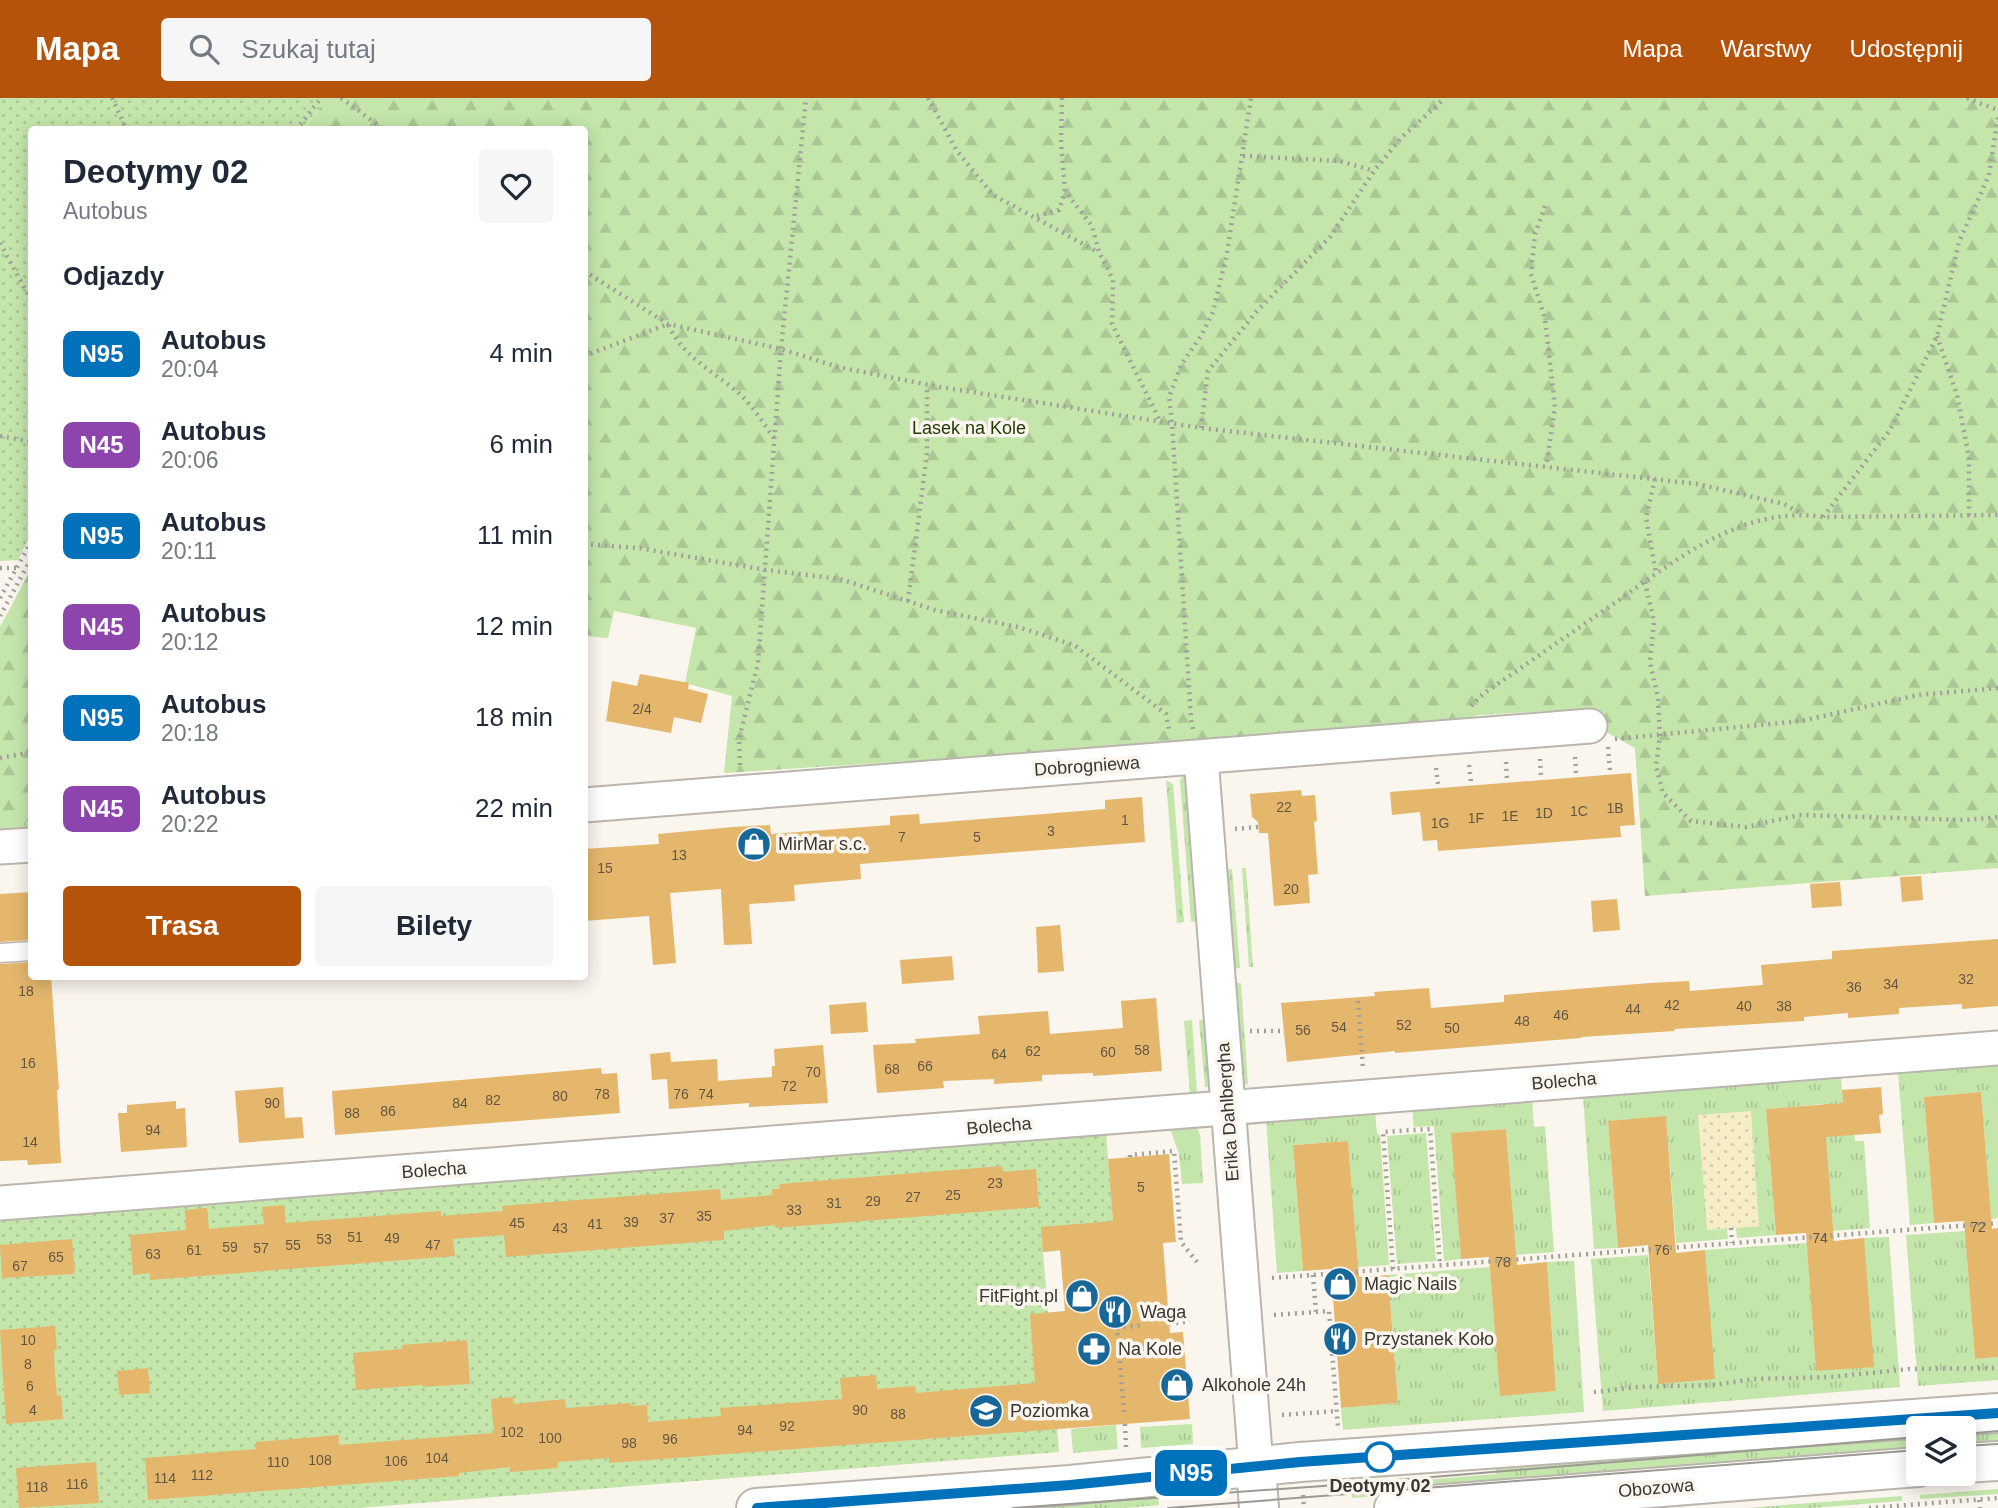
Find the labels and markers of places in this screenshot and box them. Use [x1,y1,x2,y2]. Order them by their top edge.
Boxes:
shop icon: MirMar s.c. [735,825,773,863]
place label: MirMar s.c. [778,834,867,854]
shop icon: Magic Nails [1321,1265,1359,1303]
place label: Magic Nails [1364,1274,1457,1294]
shop icon: FitFight.pl [1063,1277,1101,1315]
place label: FitFight.pl [979,1286,1058,1306]
restaurant icon: Waga [1096,1293,1134,1331]
place label: Waga [1140,1302,1187,1322]
restaurant icon: Przystanek Koło [1321,1320,1359,1358]
place label: Przystanek Koło [1364,1329,1494,1349]
pharmacy icon: Na Kole [1075,1330,1113,1368]
place label: Na Kole [1118,1339,1182,1359]
shop icon: Alkohole 24h [1158,1366,1196,1404]
place label: Alkohole 24h [1202,1375,1306,1395]
school or university icon: Poziomka [967,1392,1005,1430]
place label: Poziomka [1010,1401,1090,1421]
marker: Deotymy 02 [1365,1442,1395,1472]
place label: Deotymy 02 [1329,1476,1431,1496]

